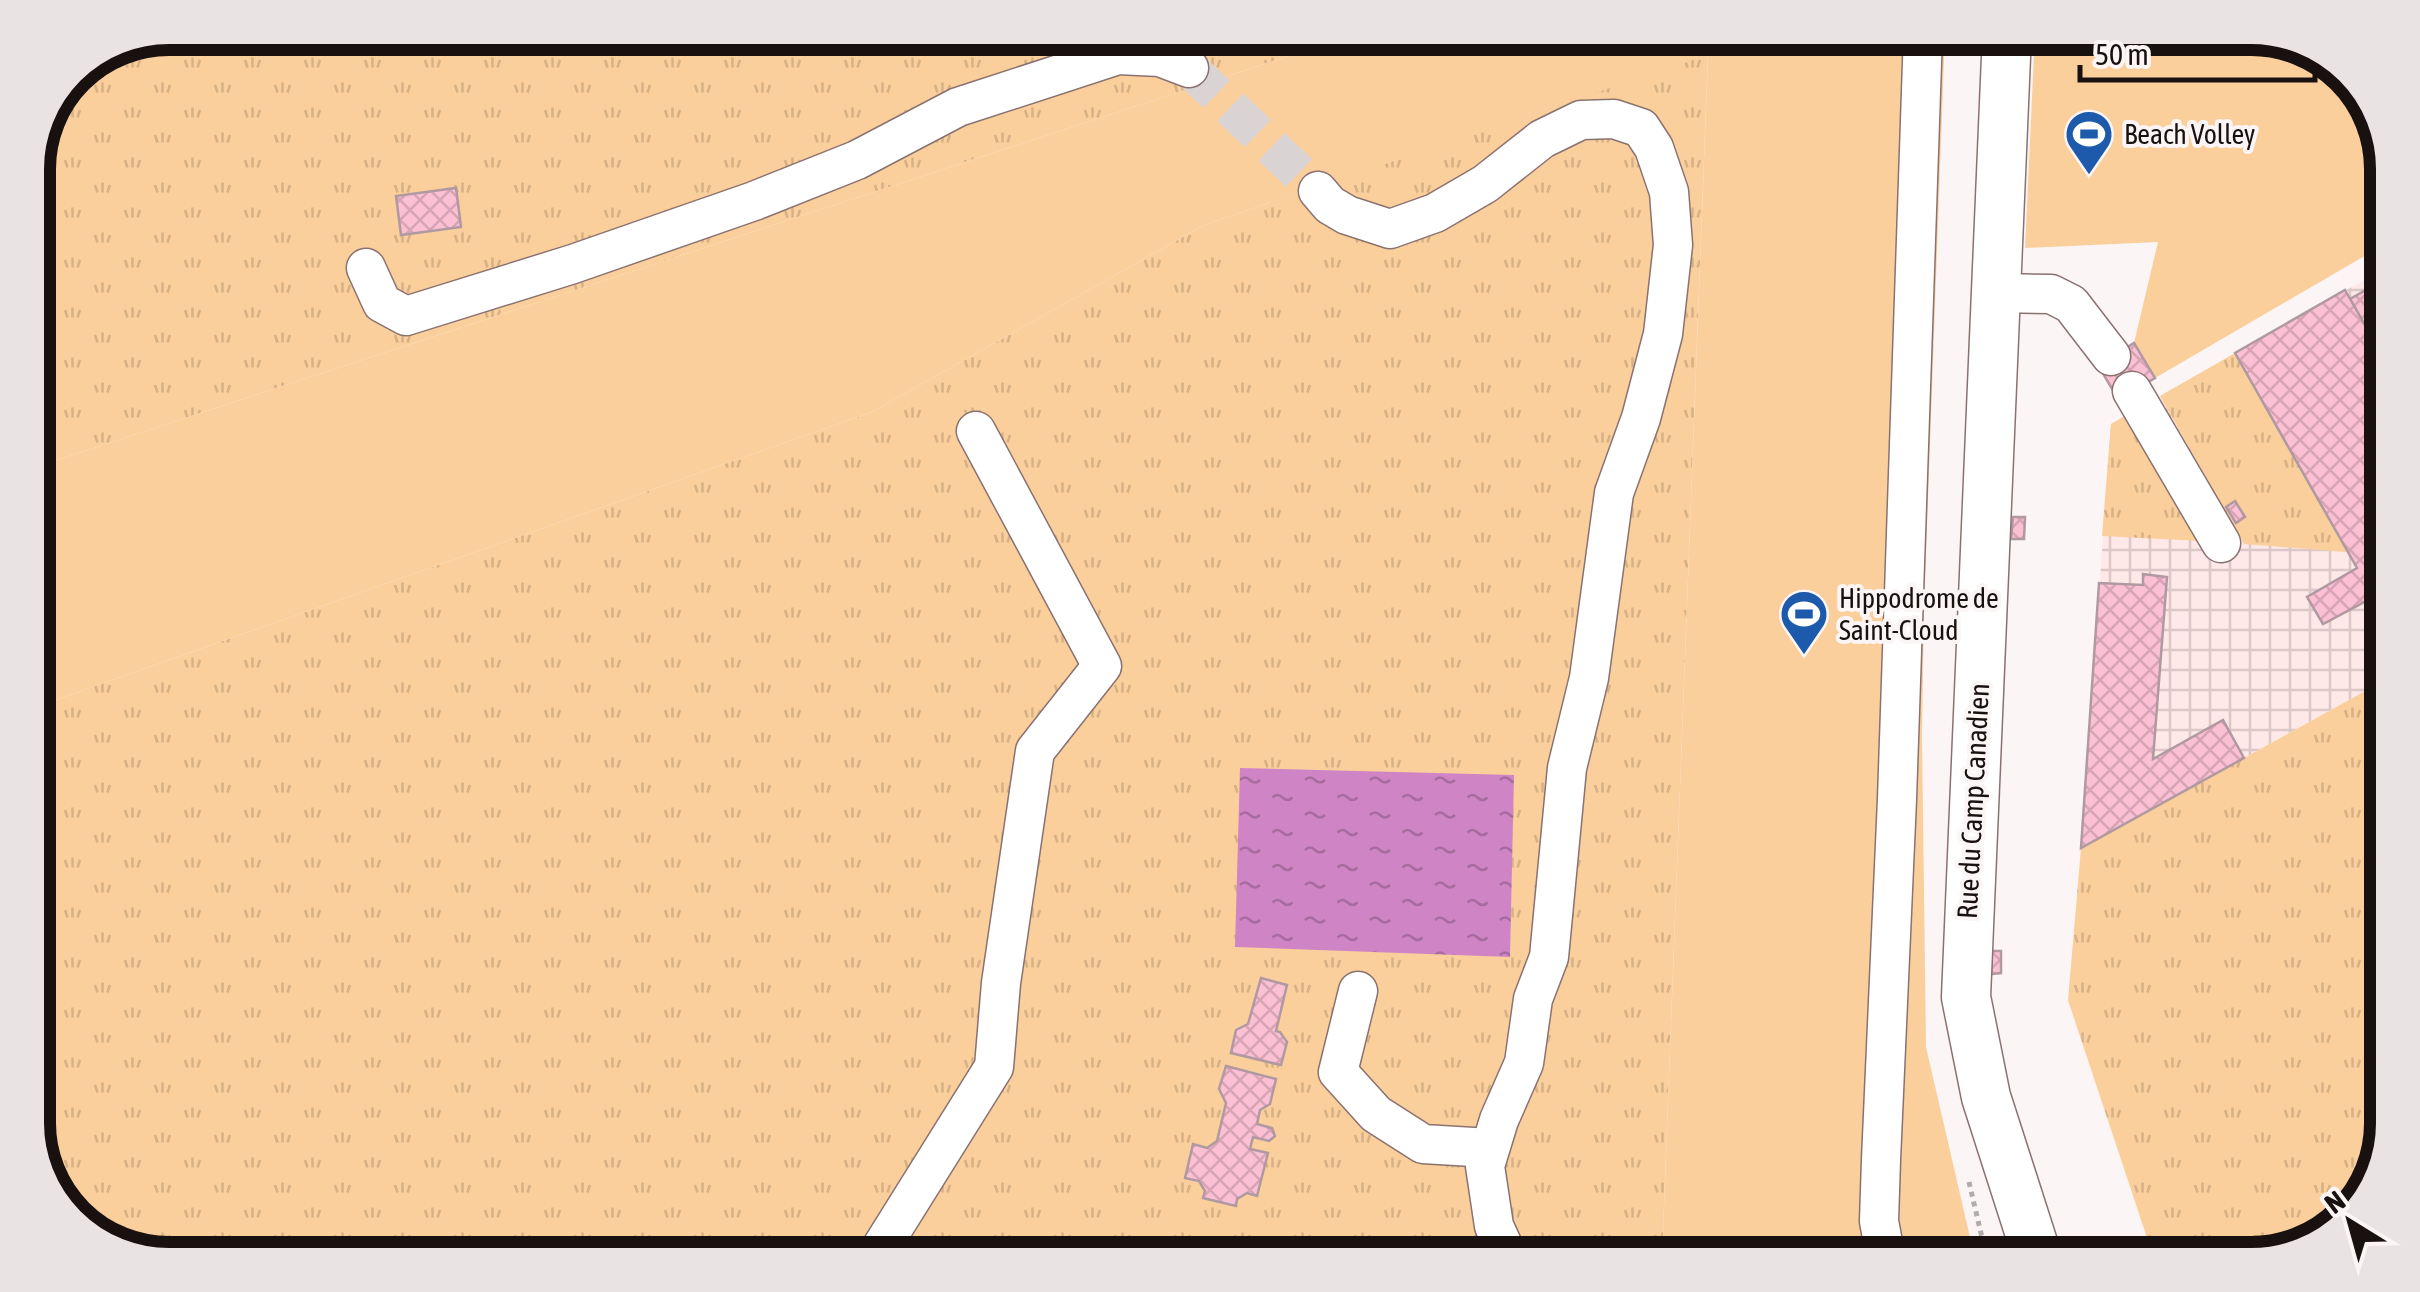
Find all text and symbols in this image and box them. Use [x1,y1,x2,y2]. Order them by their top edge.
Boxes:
scale bar [2080,20,2315,82]
text: 50 m [2095,37,2149,71]
sports icon: Beach Volley [2063,108,2115,176]
place label: Beach Volley [2124,118,2255,150]
place label: Hippodrome de Saint-Cloud [1839,582,1999,646]
sports icon: Hippodrome de Saint-Cloud [1778,588,1830,656]
street label: Rue du Camp Canadien [1951,682,1995,920]
north arrow [2300,1172,2400,1272]
text: N [2319,1184,2351,1220]

